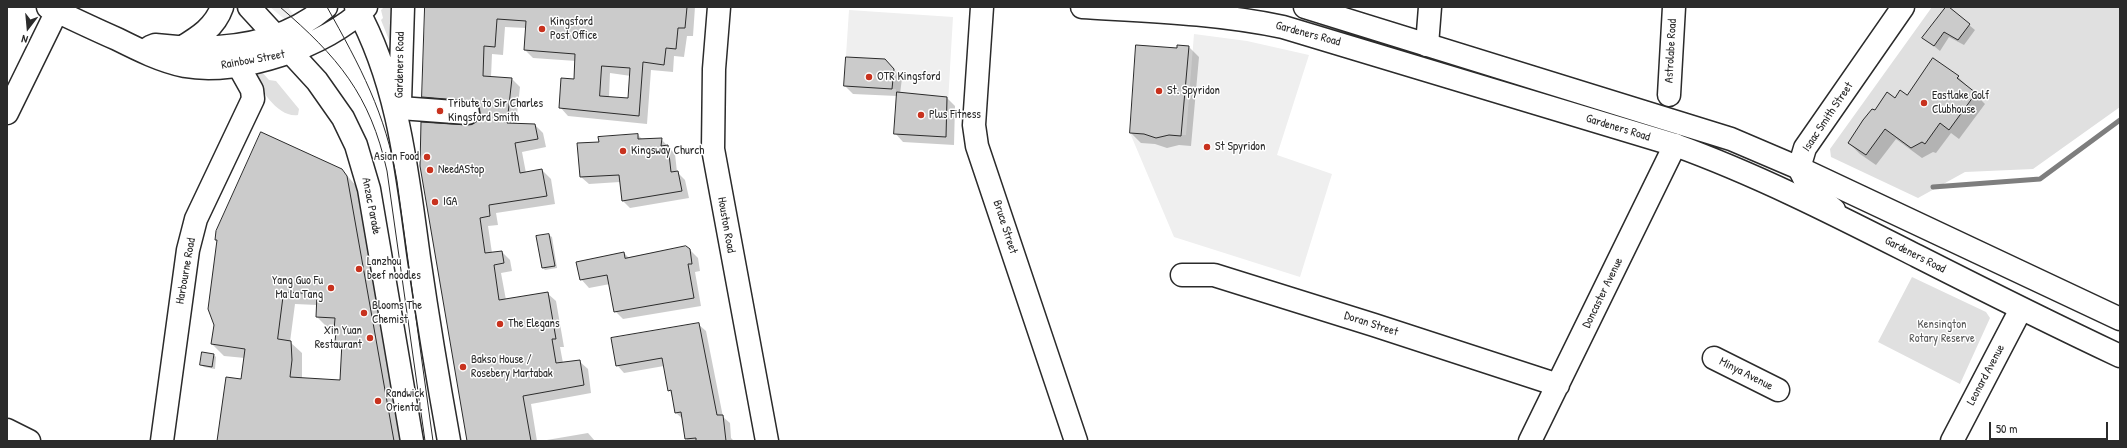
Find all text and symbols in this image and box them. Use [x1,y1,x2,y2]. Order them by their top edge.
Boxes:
north arrow [8,8,48,48]
place label: Kingsford Post Office [550,15,597,43]
street label: Gardeners Road [1274,18,1342,50]
street label: Astrolabe Road [1662,19,1680,83]
marker: Kingsford Post Office [537,24,547,34]
text: N [20,32,29,47]
street label: Gardeners Road [392,32,408,98]
street label: Rainbow Street [220,47,286,73]
place label: OTR Kingsford [877,70,940,84]
marker: OTR Kingsford [864,72,874,82]
street label: Isaac Smith Street [1800,80,1856,154]
place label: St. Spyridon [1167,84,1220,98]
marker: St. Spyridon [1154,86,1164,96]
place label: Eastlake Golf Clubhouse [1932,89,1989,117]
place label: Tribute to Sir Charles Kingsford Smith [448,97,543,125]
marker: Eastlake Golf Clubhouse [1919,98,1929,108]
marker: Tribute to Sir Charles Kingsford Smith [435,106,445,116]
place label: Plus Fitness [929,108,981,122]
marker: Plus Fitness [916,110,926,120]
street label: Gardeners Road [1584,111,1652,145]
place label: St Spyridon [1215,140,1265,154]
marker: St Spyridon [1202,142,1212,152]
place label: Kingsway Church [631,144,704,158]
marker: Kingsway Church [618,146,628,156]
place label: Asian Food [374,150,419,164]
marker: Asian Food [422,152,432,162]
place label: NeedAStop [438,163,484,177]
marker: NeedAStop [425,165,435,175]
street label: Anzac Parade [358,176,384,236]
place label: IGA [443,195,457,209]
street label: Houston Road [714,196,738,254]
marker: IGA [430,197,440,207]
street label: Bruce Street [990,198,1020,256]
street label: Gardeners Road [1882,234,1948,276]
street label: Harbourne Road [173,237,199,305]
place label: Lanzhou beef noodles [367,255,421,283]
street label: Doncaster Avenue [1580,255,1626,331]
marker: Lanzhou beef noodles [354,264,364,274]
place label: Yang Guo Fu Ma La Tang [272,274,323,302]
marker: Yang Guo Fu Ma La Tang [326,283,336,293]
place label: Blooms The Chemist [372,299,422,327]
marker: Blooms The Chemist [359,308,369,318]
street label: Doran Street [1342,309,1400,339]
place label: The Elegans [508,317,560,331]
park label: Kensington Rotary Reserve [1909,318,1975,346]
marker: The Elegans [495,319,505,329]
place label: Xin Yuan Restaurant [315,324,362,352]
marker: Xin Yuan Restaurant [365,333,375,343]
street label: Leonard Avenue [1964,342,2008,408]
place label: Bakso House / Rosebery Martabak [471,353,553,381]
street label: Minya Avenue [1717,354,1775,394]
marker: Bakso House / Rosebery Martabak [458,362,468,372]
place label: Randwick Oriental [386,387,424,415]
marker: Randwick Oriental [373,396,383,406]
scale bar [1991,414,2110,440]
text: 50 m [1996,420,2017,437]

